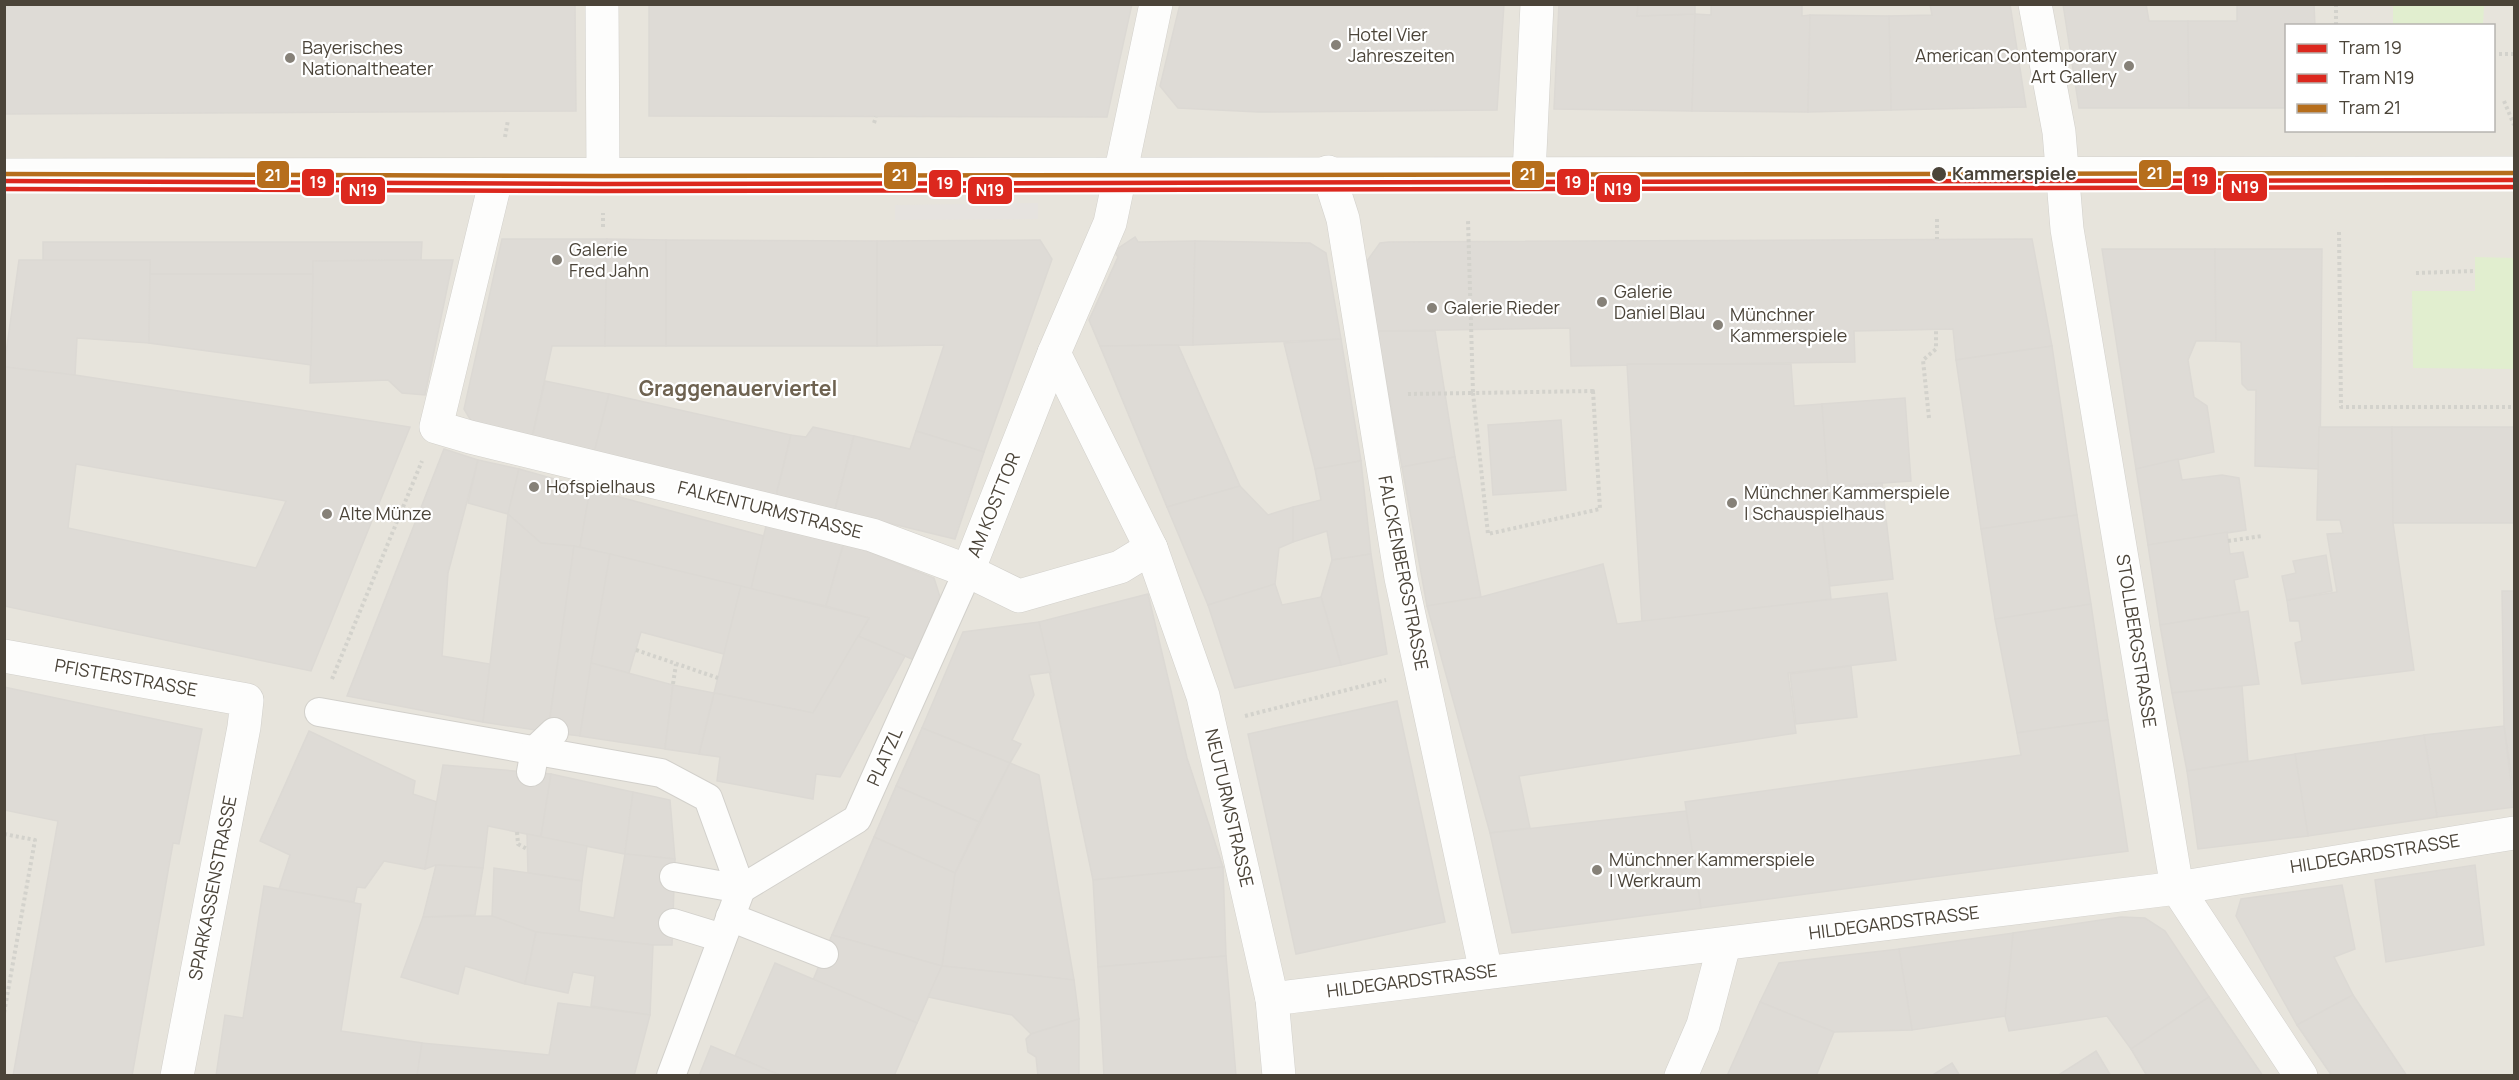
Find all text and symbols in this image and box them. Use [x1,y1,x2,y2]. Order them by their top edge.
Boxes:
place label: Hotel Vier Jahreszeiten [1348,22,1455,67]
legend [2285,24,2495,132]
place label: Bayerisches Nationaltheater [302,35,434,80]
text: Tram 19 [2339,35,2402,59]
marker: Hotel Vier Jahreszeiten [1329,38,1343,52]
place label: American Contemporary Art Gallery [1915,43,2117,88]
marker: Bayerisches Nationaltheater [283,51,297,65]
marker: American Contemporary Art Gallery [2122,59,2136,73]
text: Tram N19 [2339,65,2414,89]
text: Tram 21 [2339,95,2401,119]
line badge: 21 [2138,159,2172,188]
line badge: 21 [256,160,290,189]
line badge: 21 [1511,160,1545,189]
line badge: 21 [883,161,917,190]
place label: Kammerspiele [1952,161,2077,185]
text: 21 [2147,162,2163,184]
text: 21 [1520,163,1536,185]
text: 21 [265,164,281,186]
text: 21 [892,164,908,186]
marker: Kammerspiele [1930,165,1948,183]
line badge: 19 [2183,166,2217,195]
line badge: 19 [301,168,335,197]
line badge: 19 [1556,168,1590,196]
line badge: 19 [928,169,962,198]
text: 19 [2192,169,2208,191]
text: 19 [310,171,326,193]
text: 19 [1565,171,1581,193]
text: 19 [937,172,953,194]
line badge: N19 [2222,173,2268,202]
line badge: N19 [1595,174,1641,203]
line badge: N19 [340,176,386,205]
line badge: N19 [967,176,1013,205]
text: N19 [2231,176,2259,198]
text: N19 [1604,178,1632,200]
text: N19 [349,179,377,201]
text: N19 [976,179,1004,201]
place label: Galerie Fred Jahn [569,237,649,282]
marker: Galerie Fred Jahn [550,253,564,267]
place label: Galerie Daniel Blau [1614,279,1705,324]
place label: Galerie Rieder [1444,295,1560,319]
marker: Galerie Daniel Blau [1595,295,1609,309]
marker: Galerie Rieder [1425,301,1439,315]
place label: Münchner Kammerspiele [1730,302,1847,347]
marker: Münchner Kammerspiele [1711,318,1725,332]
district label: Graggenauerviertel [639,374,837,402]
street label: AM KOSTTOR [961,449,1025,561]
street label: FALCKENBERGSTRASSE [1373,473,1435,672]
place label: Hofspielhaus [546,474,655,498]
street label: FALKENTURMSTRASSE [675,474,865,544]
marker: Hofspielhaus [527,480,541,494]
place label: Münchner Kammerspiele | Schauspielhaus [1744,480,1950,525]
marker: Münchner Kammerspiele | Schauspielhaus [1725,496,1739,510]
place label: Alte Münze [339,501,431,525]
marker: Alte Münze [320,507,334,521]
street label: STOLLBERGSTRASSE [2111,552,2163,729]
street label: PFISTERSTRASSE [53,653,199,701]
street label: PLATZL [861,724,908,790]
street label: NEUTURMSTRASSE [1200,726,1260,889]
street label: SPARKASSENSTRASSE [182,793,242,982]
street label: HILDEGARDSTRASSE [2288,828,2461,878]
place label: Münchner Kammerspiele | Werkraum [1609,847,1815,892]
marker: Münchner Kammerspiele | Werkraum [1590,863,1604,877]
street label: HILDEGARDSTRASSE [1807,900,1981,944]
street label: HILDEGARDSTRASSE [1325,958,1499,1002]

